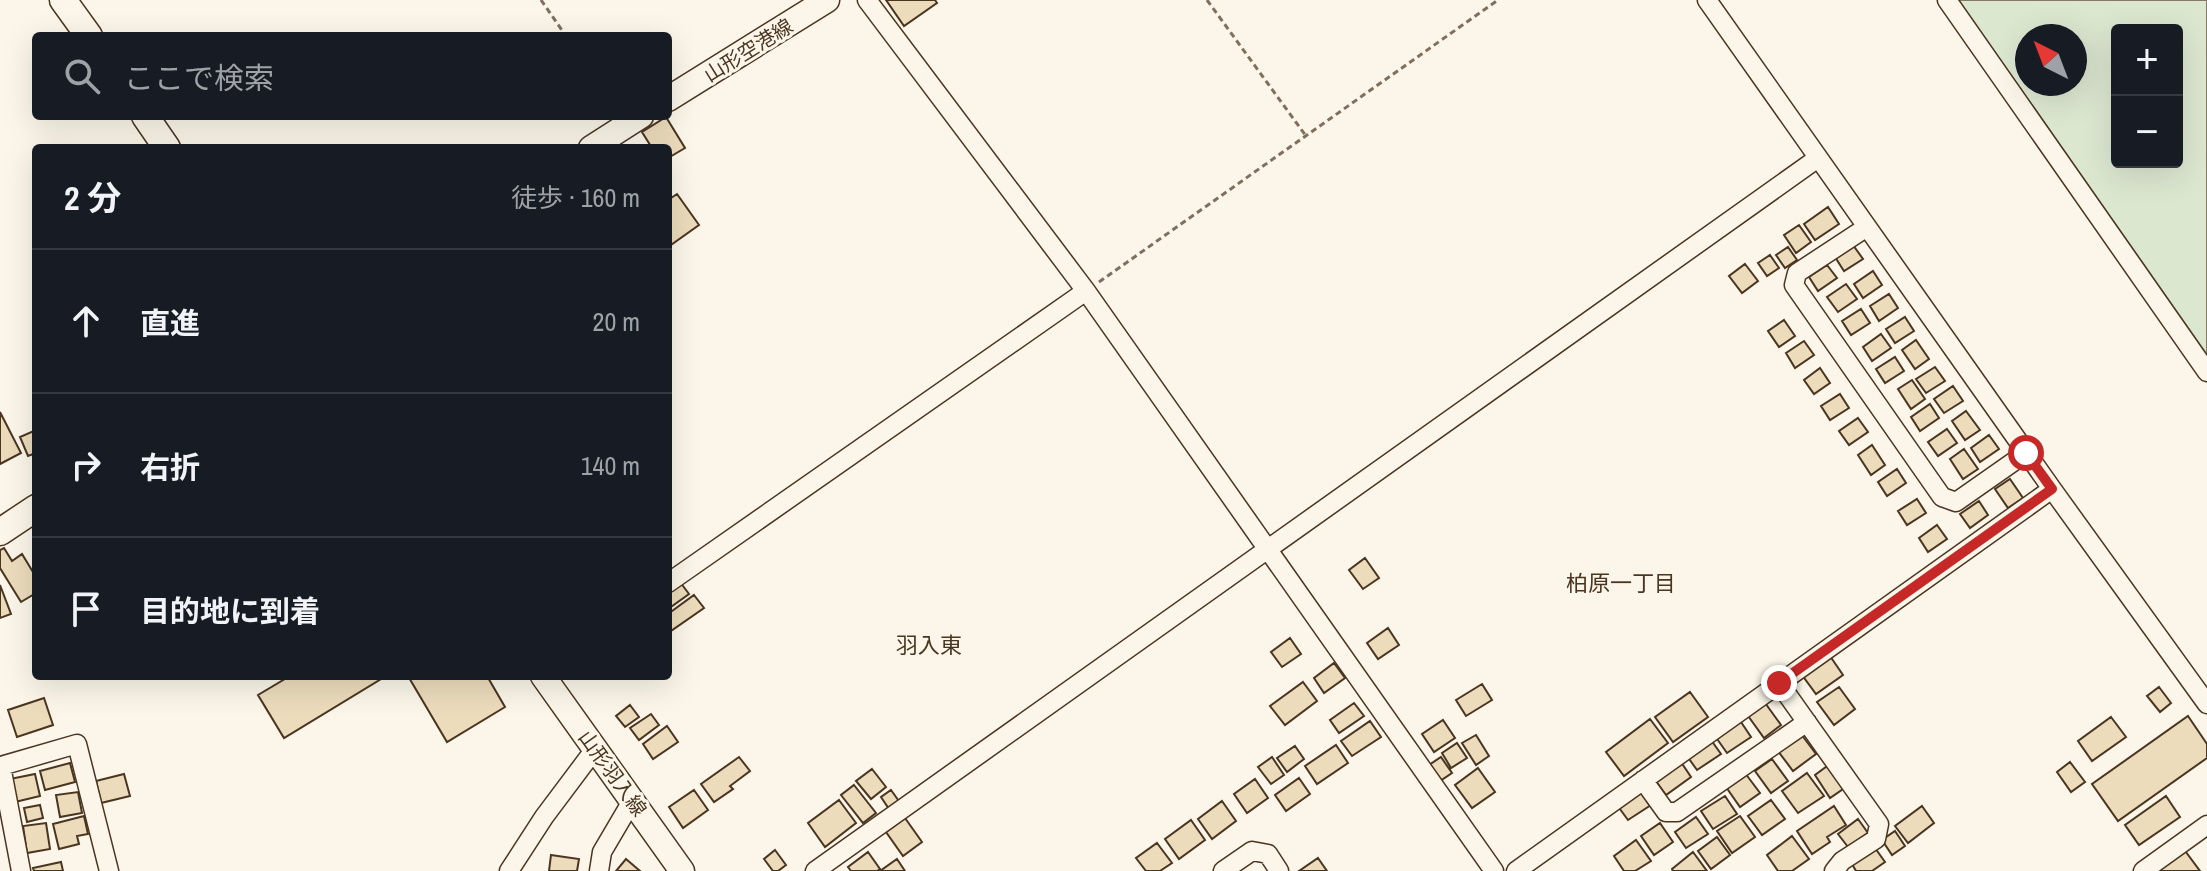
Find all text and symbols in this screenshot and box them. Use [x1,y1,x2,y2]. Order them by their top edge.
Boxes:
street label: 山形空港線 [698,12,798,88]
north arrow [2015,24,2087,96]
map controls [2111,24,2183,168]
button: + [2111,24,2183,96]
search box [32,32,672,120]
icon: search [60,54,104,98]
text: ここで検索 [124,58,274,98]
button: − [2111,96,2183,168]
text: 2 分 [64,175,121,221]
text: 徒歩 · 160 m [511,180,640,215]
icon: ahead [64,299,108,343]
text: 直進 [140,303,200,343]
text: 20 m [593,304,640,339]
route start [2008,435,2044,471]
icon: right [64,443,108,487]
text: 右折 [140,447,200,487]
text: 140 m [581,448,640,483]
district label: 柏原一丁目 [1566,568,1676,598]
icon: arrive [64,587,108,631]
text: 目的地に到着 [140,591,320,631]
district label: 羽入東 [896,630,962,660]
route end [1761,665,1797,701]
street label: 山形羽入線 [573,725,653,821]

